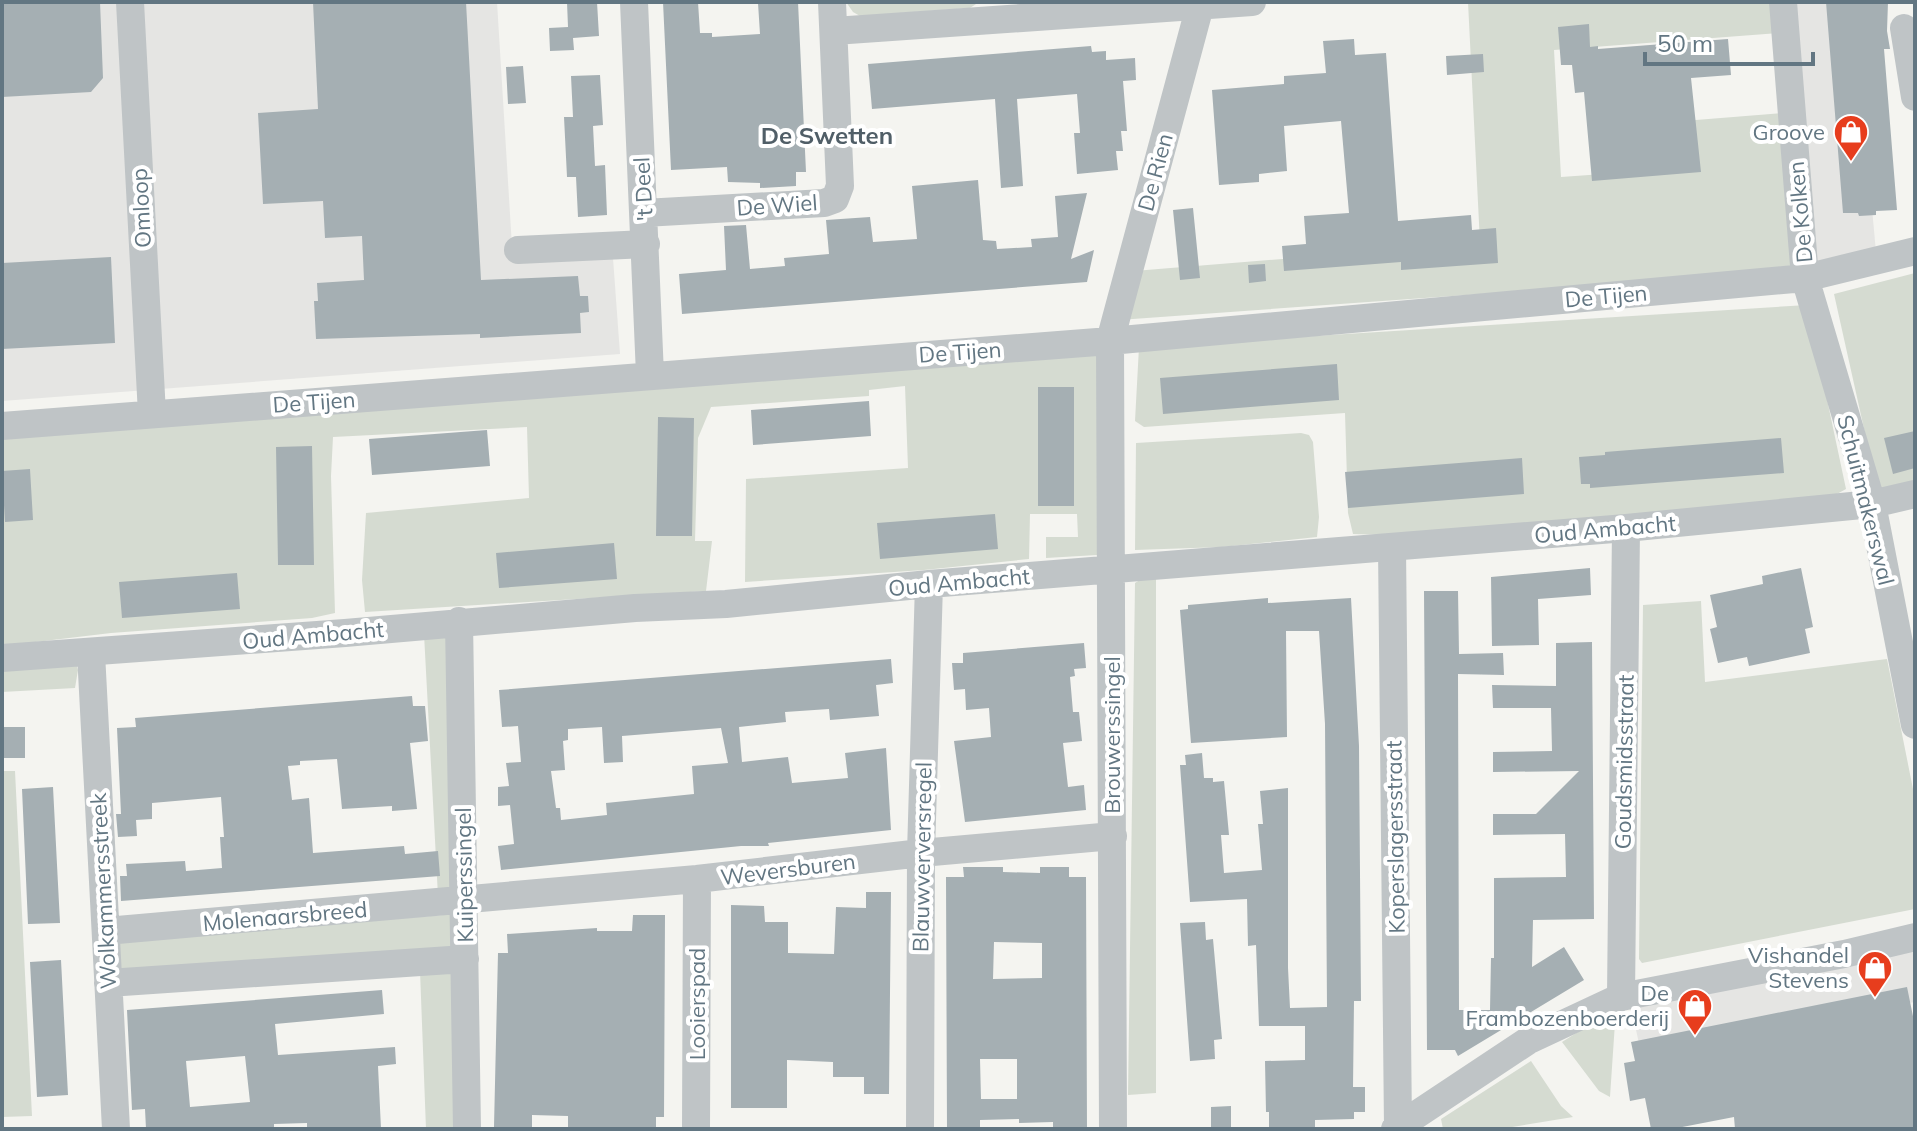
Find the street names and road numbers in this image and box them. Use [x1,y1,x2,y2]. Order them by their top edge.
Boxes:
street label: De Rien [1131,130,1179,214]
street label: 't Deel [627,156,659,222]
street label: De Kolken [1782,160,1818,264]
street label: Omloop [125,167,157,249]
street label: De Wiel [736,188,818,222]
street label: De Tijen [1564,278,1648,314]
street label: De Tijen [918,335,1002,369]
street label: De Tijen [272,385,356,419]
street label: Schuitmakerswal [1831,412,1901,588]
street label: Oud Ambacht [1533,509,1677,549]
street label: Oud Ambacht [887,562,1031,602]
street label: Oud Ambacht [241,615,385,655]
street label: Brouwerssingel [1098,656,1126,814]
street label: Goudsmidsstraat [1608,674,1640,850]
street label: Koperslagersstraat [1379,740,1411,934]
street label: Blauwverversregel [906,762,938,952]
street label: Wolkammersstreek [84,792,122,990]
street label: Kuiperssingel [449,807,479,943]
street label: Weversburen [719,847,857,891]
street label: Molenaarsbreed [202,895,368,937]
street label: Looierspad [683,948,711,1060]

